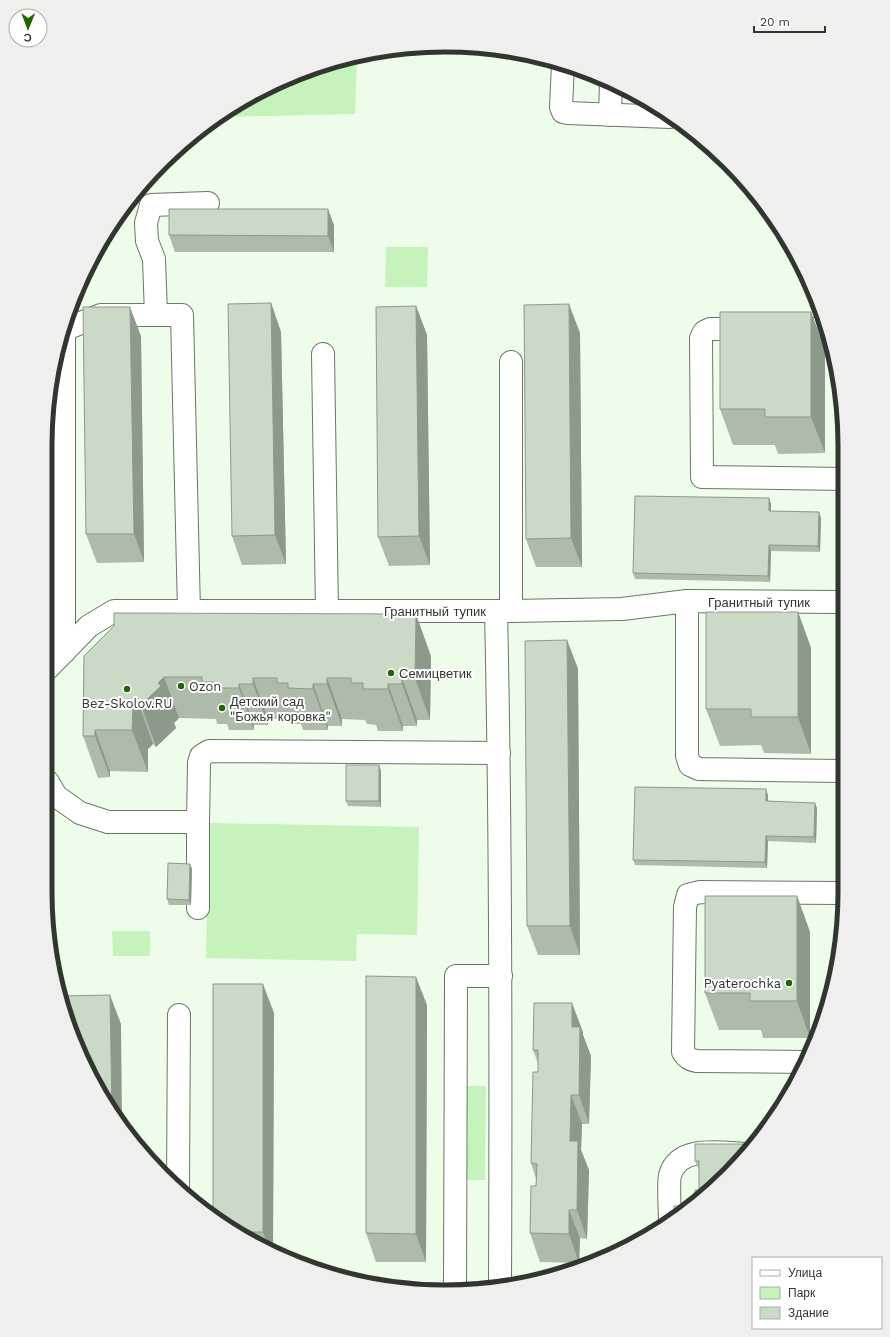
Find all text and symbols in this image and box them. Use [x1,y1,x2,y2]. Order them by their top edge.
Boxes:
north arrow [8,8,48,48]
scale bar [754,8,825,34]
text: 20 m [760,15,790,29]
text: С [24,31,32,44]
street label: Гранитный тупик [708,595,810,610]
street label: Гранитный тупик [384,604,486,619]
place label: Семицветик [399,666,472,681]
marker: Семицветик [386,668,396,678]
place label: Ozon [189,679,221,694]
marker: Ozon [176,681,186,691]
marker: Bez-Skolov.RU [122,684,132,694]
place label: Детский сад "Божья коровка" [230,694,331,724]
place label: Bez-Skolov.RU [82,696,172,711]
marker: Детский сад "Божья коровка" [217,703,227,713]
place label: Pyaterochka [704,976,782,991]
marker: Pyaterochka [784,978,794,988]
legend [752,1257,882,1329]
text: Улица [788,1266,822,1280]
text: Парк [788,1286,816,1300]
text: Здание [788,1306,829,1320]

